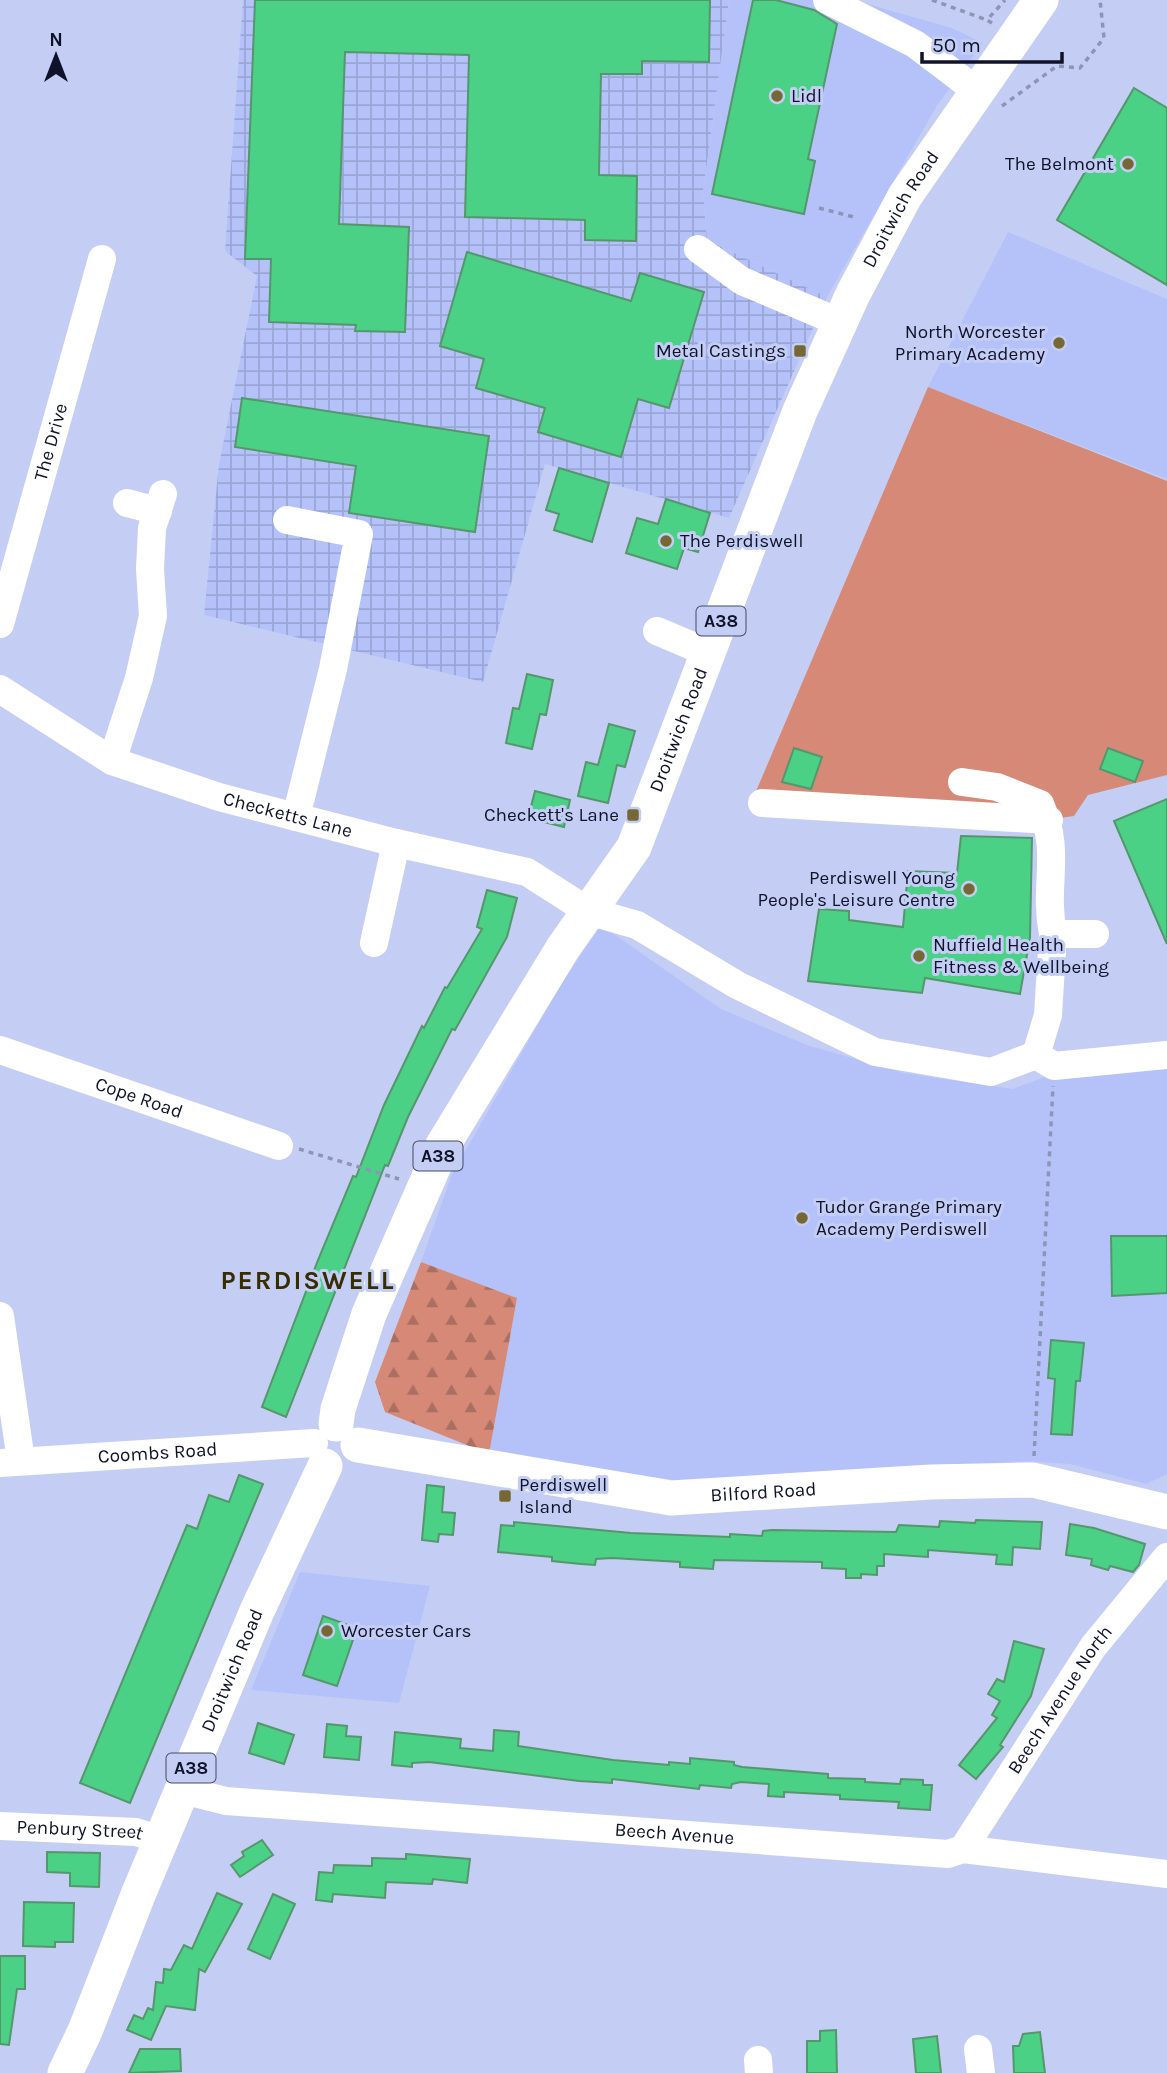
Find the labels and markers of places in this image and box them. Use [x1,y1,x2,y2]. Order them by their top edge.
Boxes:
place label: Lidl [791,85,822,107]
marker: Lidl [769,88,785,104]
place label: The Belmont [1005,153,1114,175]
marker: The Belmont [1120,156,1136,172]
place label: North Worcester Primary Academy [895,321,1045,365]
marker: North Worcester Primary Academy [1051,335,1067,351]
place label: Metal Castings [656,340,786,362]
marker: Metal Castings [792,343,808,359]
place label: The Perdiswell [680,530,803,552]
marker: The Perdiswell [658,533,674,549]
place label: Checkett's Lane [484,804,619,826]
marker: Checkett's Lane [625,807,641,823]
place label: Perdiswell Young People's Leisure Centre [758,867,955,911]
marker: Perdiswell Young People's Leisure Centre [961,881,977,897]
place label: Nuffield Health Fitness & Wellbeing [933,934,1109,978]
marker: Nuffield Health Fitness & Wellbeing [911,948,927,964]
place label: Tudor Grange Primary Academy Perdiswell [816,1196,1002,1240]
marker: Tudor Grange Primary Academy Perdiswell [794,1210,810,1226]
place label: Perdiswell Island [519,1474,607,1518]
marker: Perdiswell Island [497,1488,513,1504]
place label: Worcester Cars [341,1620,471,1642]
marker: Worcester Cars [319,1623,335,1639]

